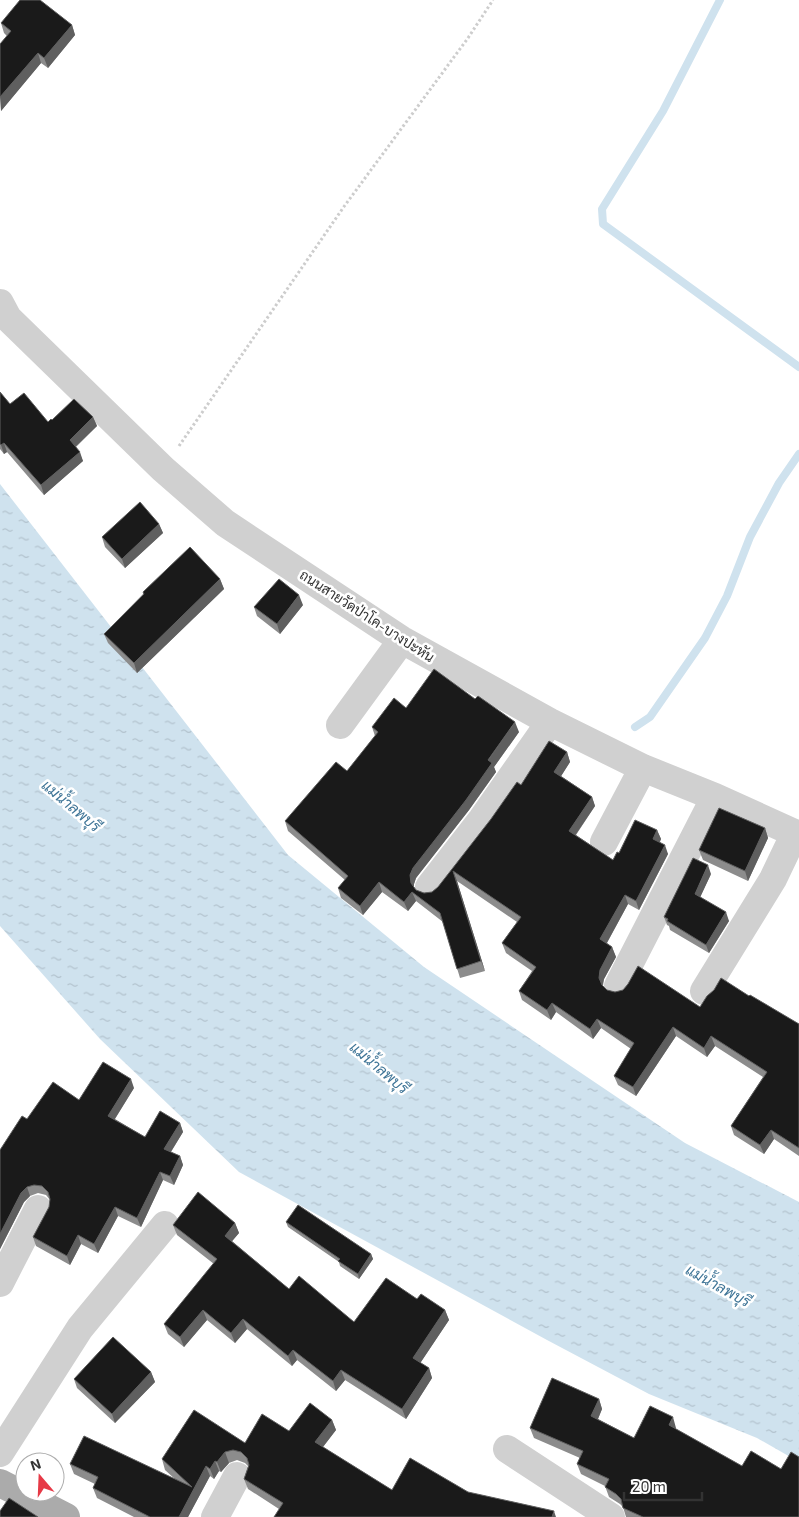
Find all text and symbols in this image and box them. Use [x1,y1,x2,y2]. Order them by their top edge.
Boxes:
street label: ถนนสายวัดป่าโค-บางปะหัน [297,566,438,666]
water label: แม่น้ำลพบุรี [37,773,107,838]
water label: แม่น้ำลพบุรี [345,1035,415,1100]
water label: แม่น้ำลพบุรี [682,1257,756,1313]
north arrow [15,1452,65,1502]
text: N [28,1455,43,1474]
scale bar [624,1470,702,1502]
text: 20 m [632,1477,666,1495]

